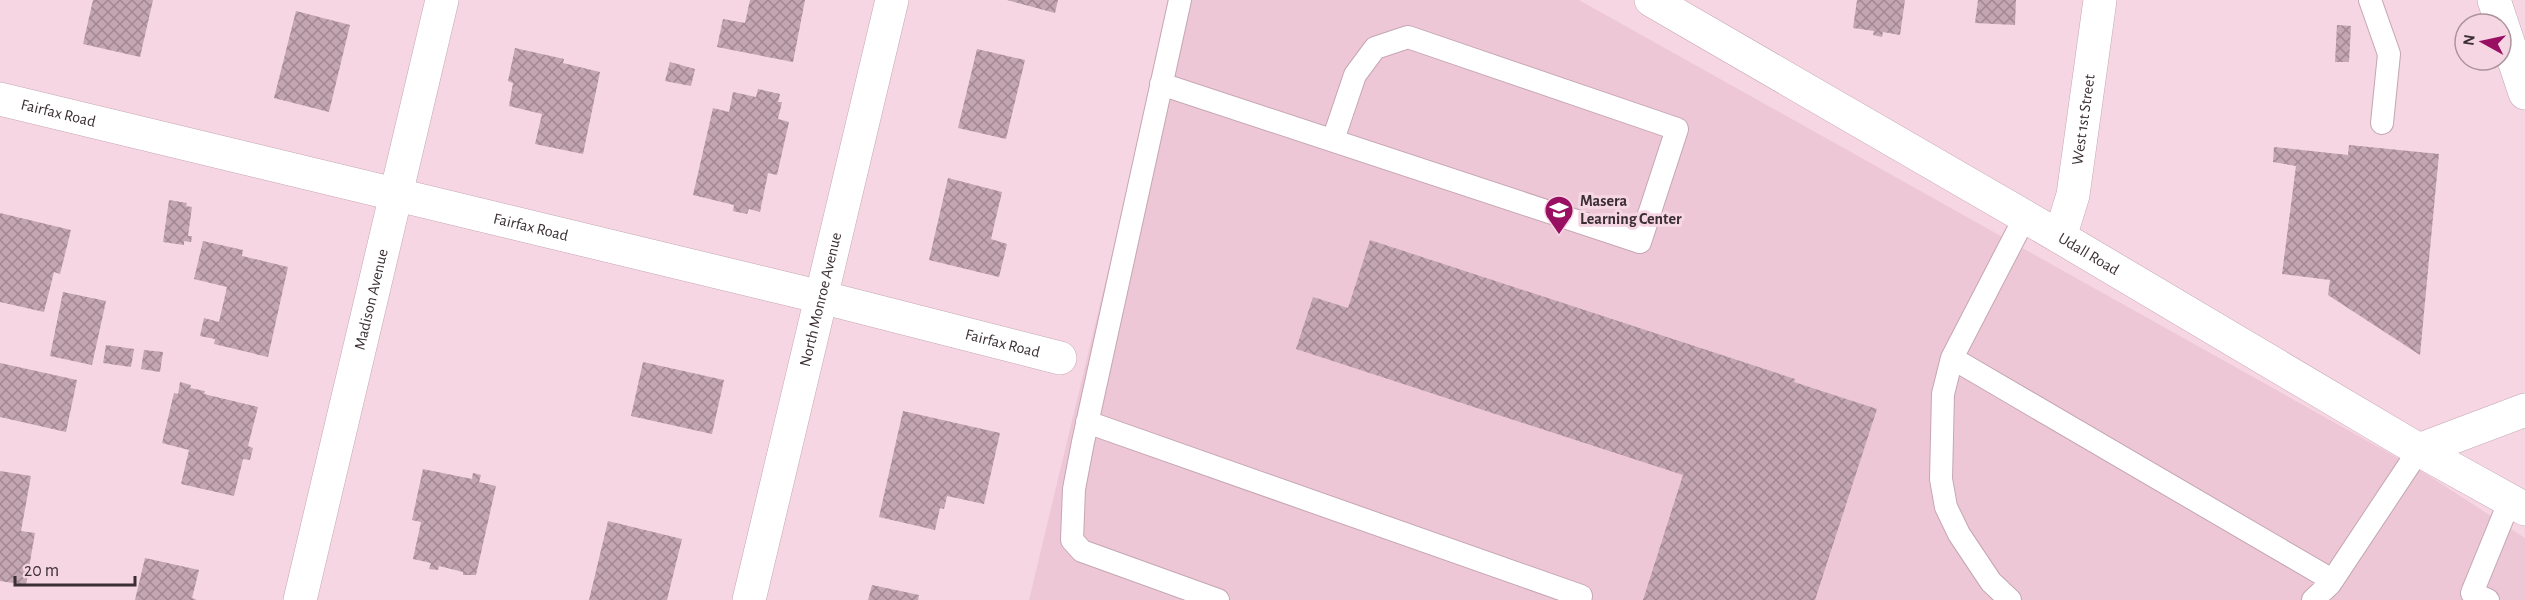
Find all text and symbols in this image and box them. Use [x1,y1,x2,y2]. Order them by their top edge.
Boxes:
north arrow [2453,12,2513,72]
text: N [2460,33,2478,47]
street label: West 1st Street [2069,73,2098,166]
street label: Fairfax Road [19,96,97,130]
place label: Masera Learning Center [1580,193,1682,227]
school or university icon: Masera Learning Center [1543,194,1575,236]
street label: Fairfax Road [492,210,570,244]
street label: Udall Road [2055,230,2122,278]
street label: North Monroe Avenue [797,231,844,368]
street label: Madison Avenue [351,247,391,351]
street label: Fairfax Road [964,326,1042,361]
scale bar [15,549,135,587]
text: 20 m [24,562,59,580]

